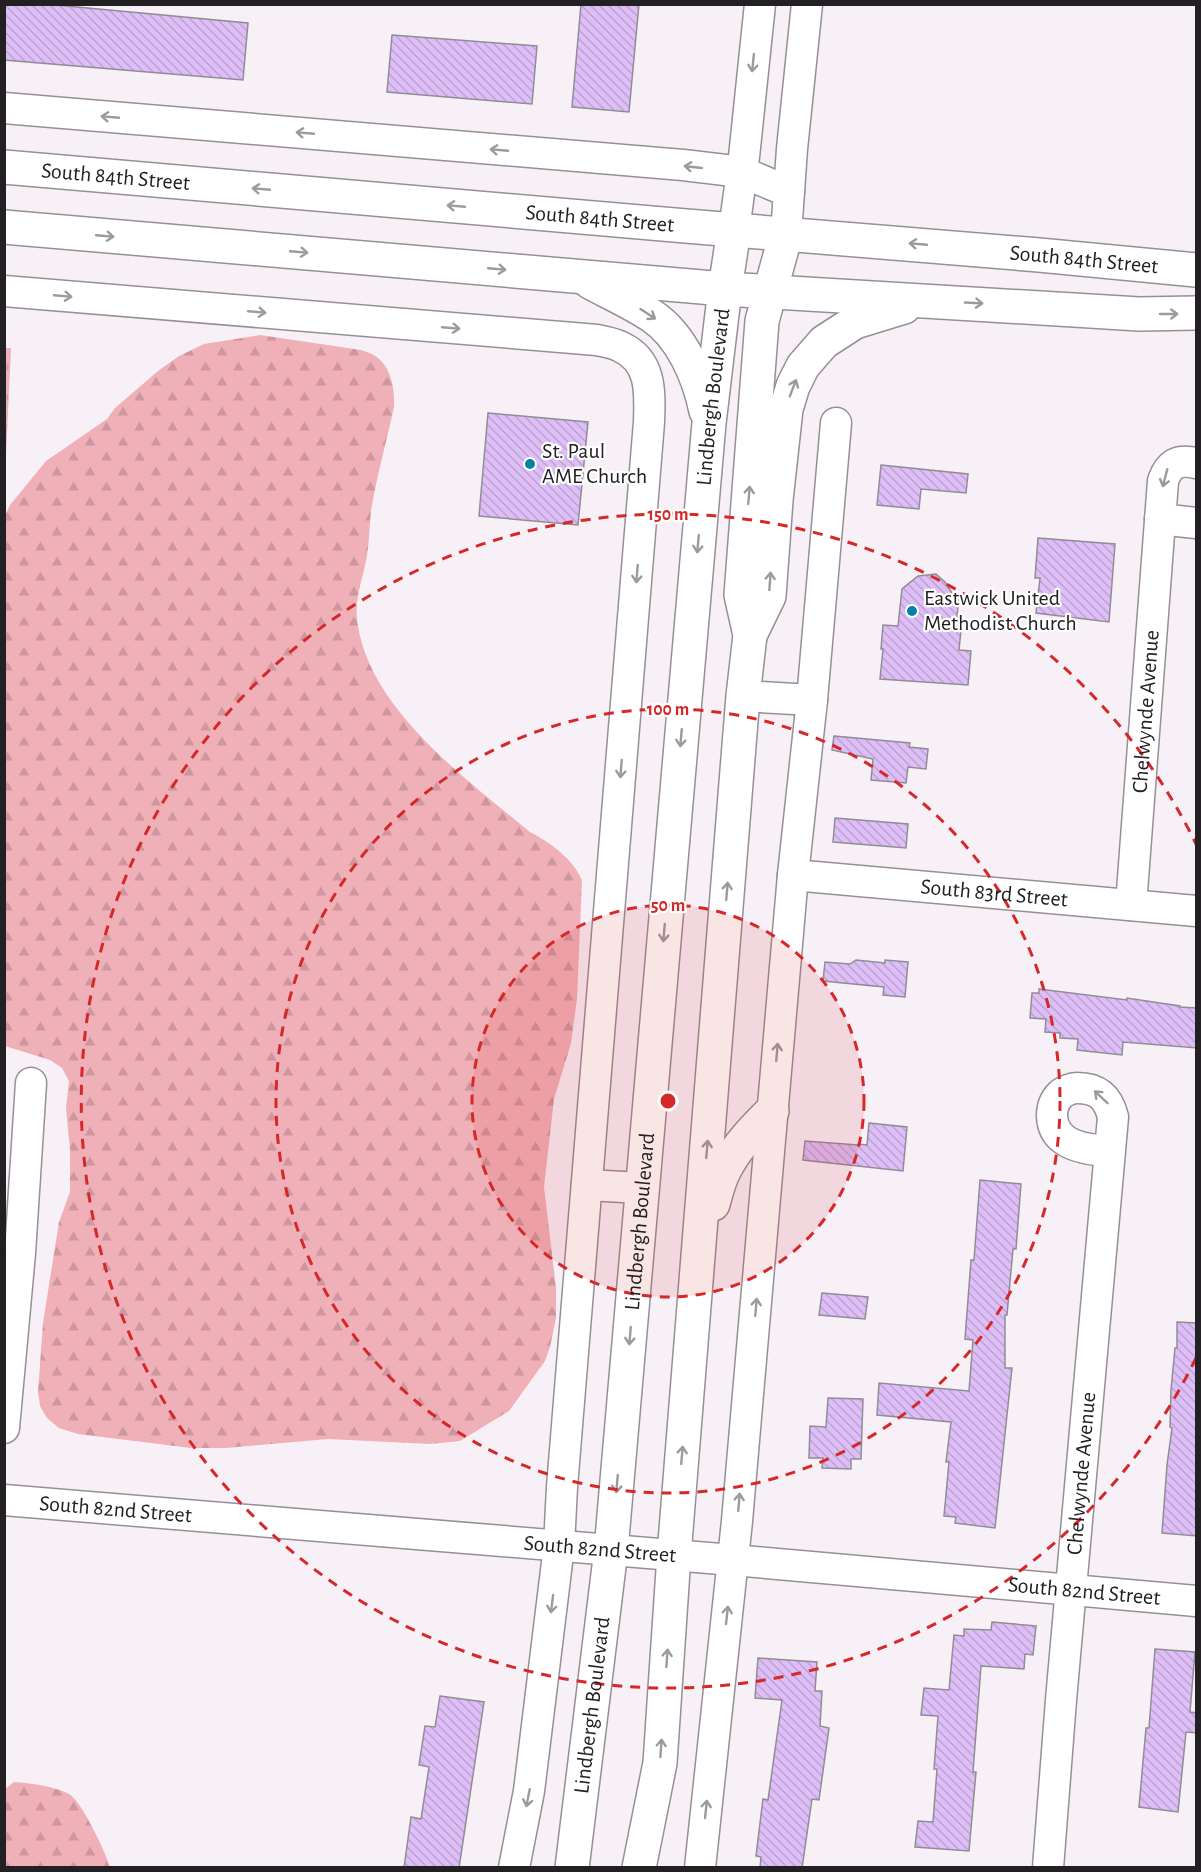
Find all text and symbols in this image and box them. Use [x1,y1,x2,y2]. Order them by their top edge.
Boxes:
one-way arrow [747,52,758,72]
one-way arrow [101,111,121,122]
one-way arrow [295,127,315,138]
one-way arrow [490,144,509,155]
street label: South 84th Street [40,159,191,194]
one-way arrow [684,161,704,172]
one-way arrow [252,183,272,194]
one-way arrow [446,200,466,211]
street label: South 84th Street [525,201,675,236]
one-way arrow [94,231,114,242]
one-way arrow [909,239,928,250]
street label: South 84th Street [1009,242,1159,277]
one-way arrow [288,247,308,258]
one-way arrow [486,264,506,275]
one-way arrow [52,291,72,302]
one-way arrow [963,298,983,309]
one-way arrow [247,307,267,318]
street label: Lindbergh Boulevard [693,307,734,487]
one-way arrow [639,308,656,320]
one-way arrow [1158,308,1178,319]
one-way arrow [441,323,461,334]
one-way arrow [789,379,800,398]
place label: St. Paul AME Church [542,440,647,487]
marker: St. Paul AME Church [523,457,537,471]
one-way arrow [1159,468,1170,487]
one-way arrow [744,485,755,505]
text: 150 m [648,506,688,524]
one-way arrow [693,534,704,554]
one-way arrow [631,564,642,584]
one-way arrow [765,571,776,591]
place label: Eastwick United Methodist Church [924,587,1077,634]
marker: Eastwick United Methodist Church [905,604,919,618]
street label: Chelwynde Avenue [1128,629,1163,794]
text: 100 m [647,701,689,719]
one-way arrow [676,728,687,748]
one-way arrow [615,758,626,778]
street label: South 83rd Street [920,875,1069,910]
one-way arrow [722,881,733,901]
text: 50 m [651,897,685,915]
one-way arrow [659,922,670,942]
one-way arrow [772,1043,783,1063]
one-way arrow [1094,1090,1109,1104]
centre of rings [658,1091,678,1111]
street label: Lindbergh Boulevard [621,1132,658,1311]
one-way arrow [702,1139,713,1159]
one-way arrow [750,1298,761,1318]
one-way arrow [624,1326,635,1346]
street label: Chelwynde Avenue [1063,1391,1099,1556]
one-way arrow [677,1445,688,1465]
one-way arrow [611,1474,622,1494]
street label: South 82nd Street [39,1492,193,1526]
one-way arrow [734,1492,745,1512]
street label: South 82nd Street [523,1532,677,1566]
street label: South 82nd Street [1007,1573,1161,1609]
one-way arrow [546,1594,557,1614]
one-way arrow [722,1606,733,1626]
street label: Lindbergh Boulevard [570,1615,614,1795]
one-way arrow [661,1648,672,1668]
one-way arrow [655,1739,666,1758]
one-way arrow [522,1787,533,1807]
one-way arrow [701,1800,712,1820]

